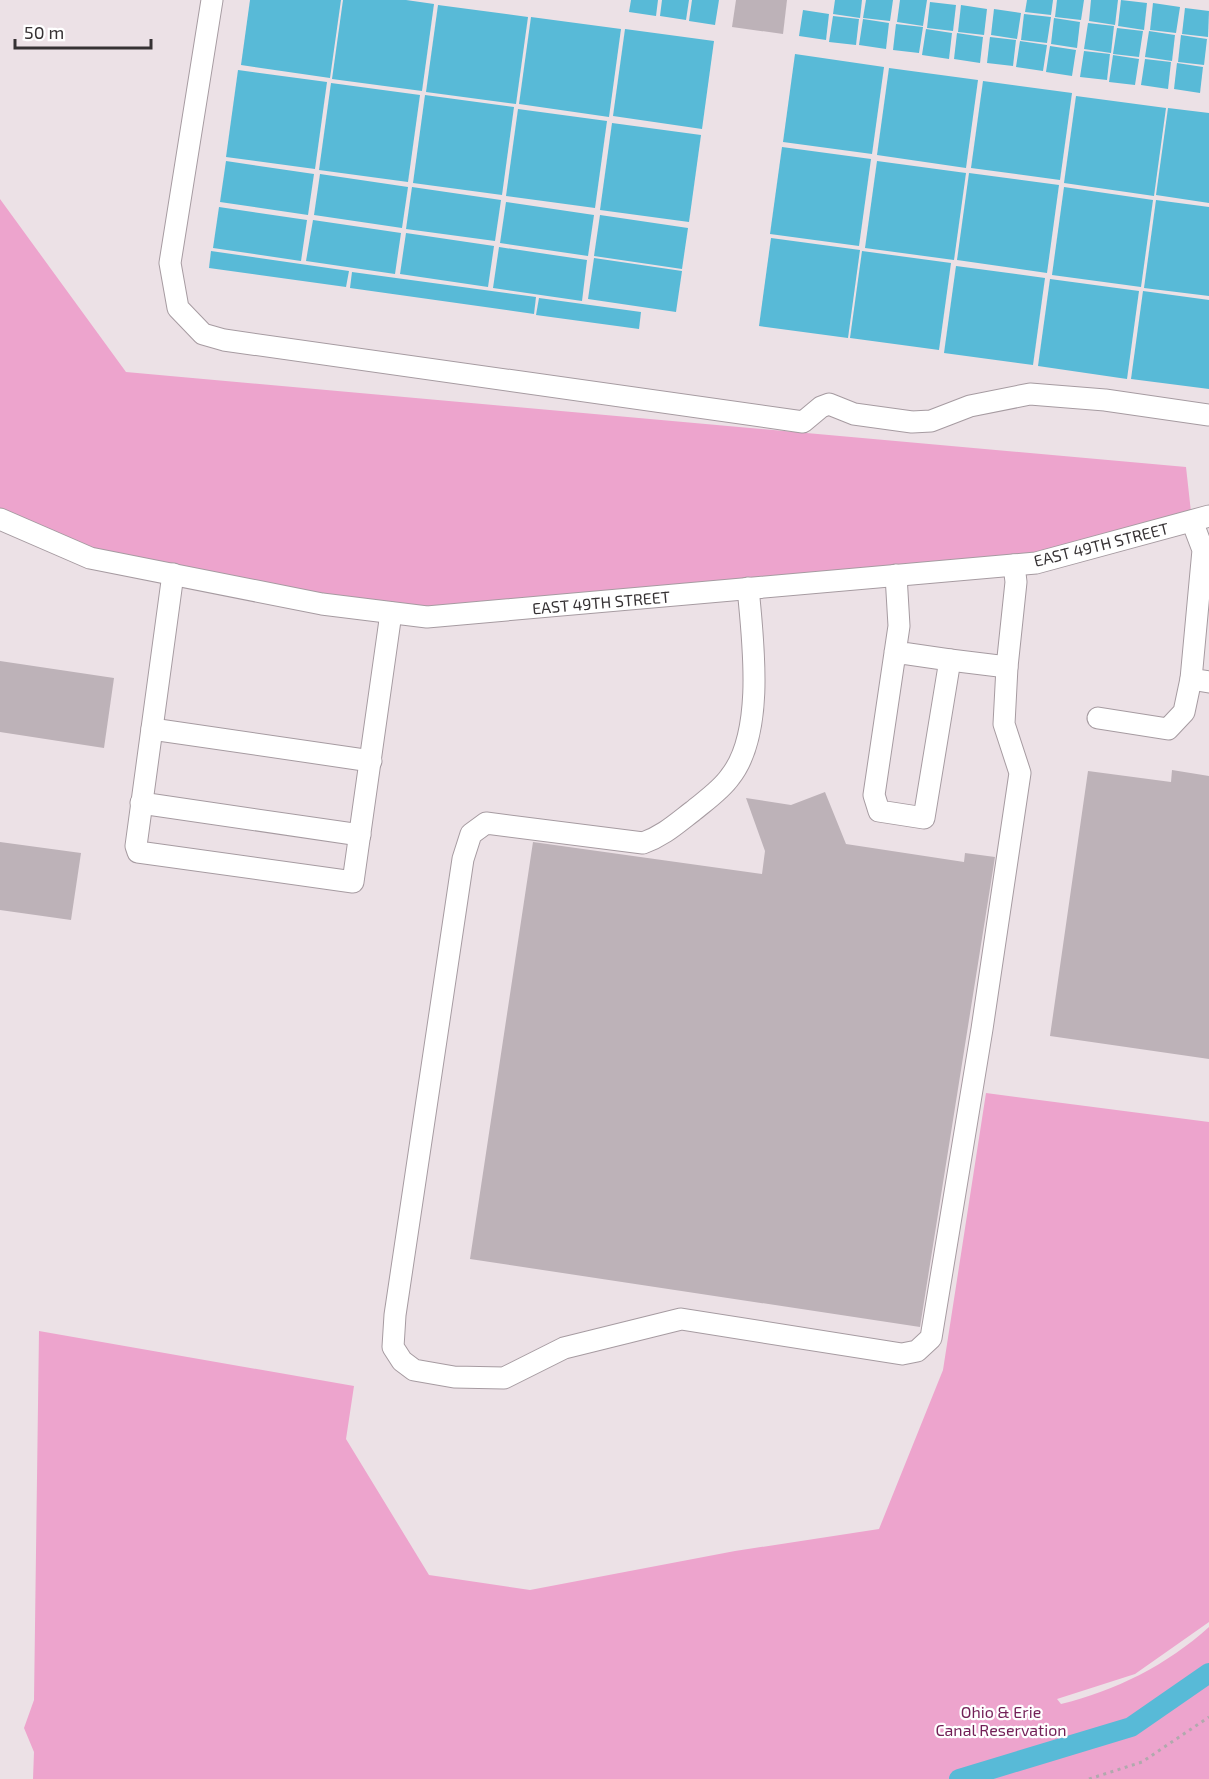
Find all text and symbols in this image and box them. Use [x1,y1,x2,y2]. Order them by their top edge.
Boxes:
scale bar [15,12,152,50]
text: 50 m [24,21,64,43]
street label: EAST 49TH STREET [1032,518,1170,570]
street label: EAST 49TH STREET [531,587,671,617]
park label: Ohio & Erie Canal Reservation [935,1702,1067,1739]

